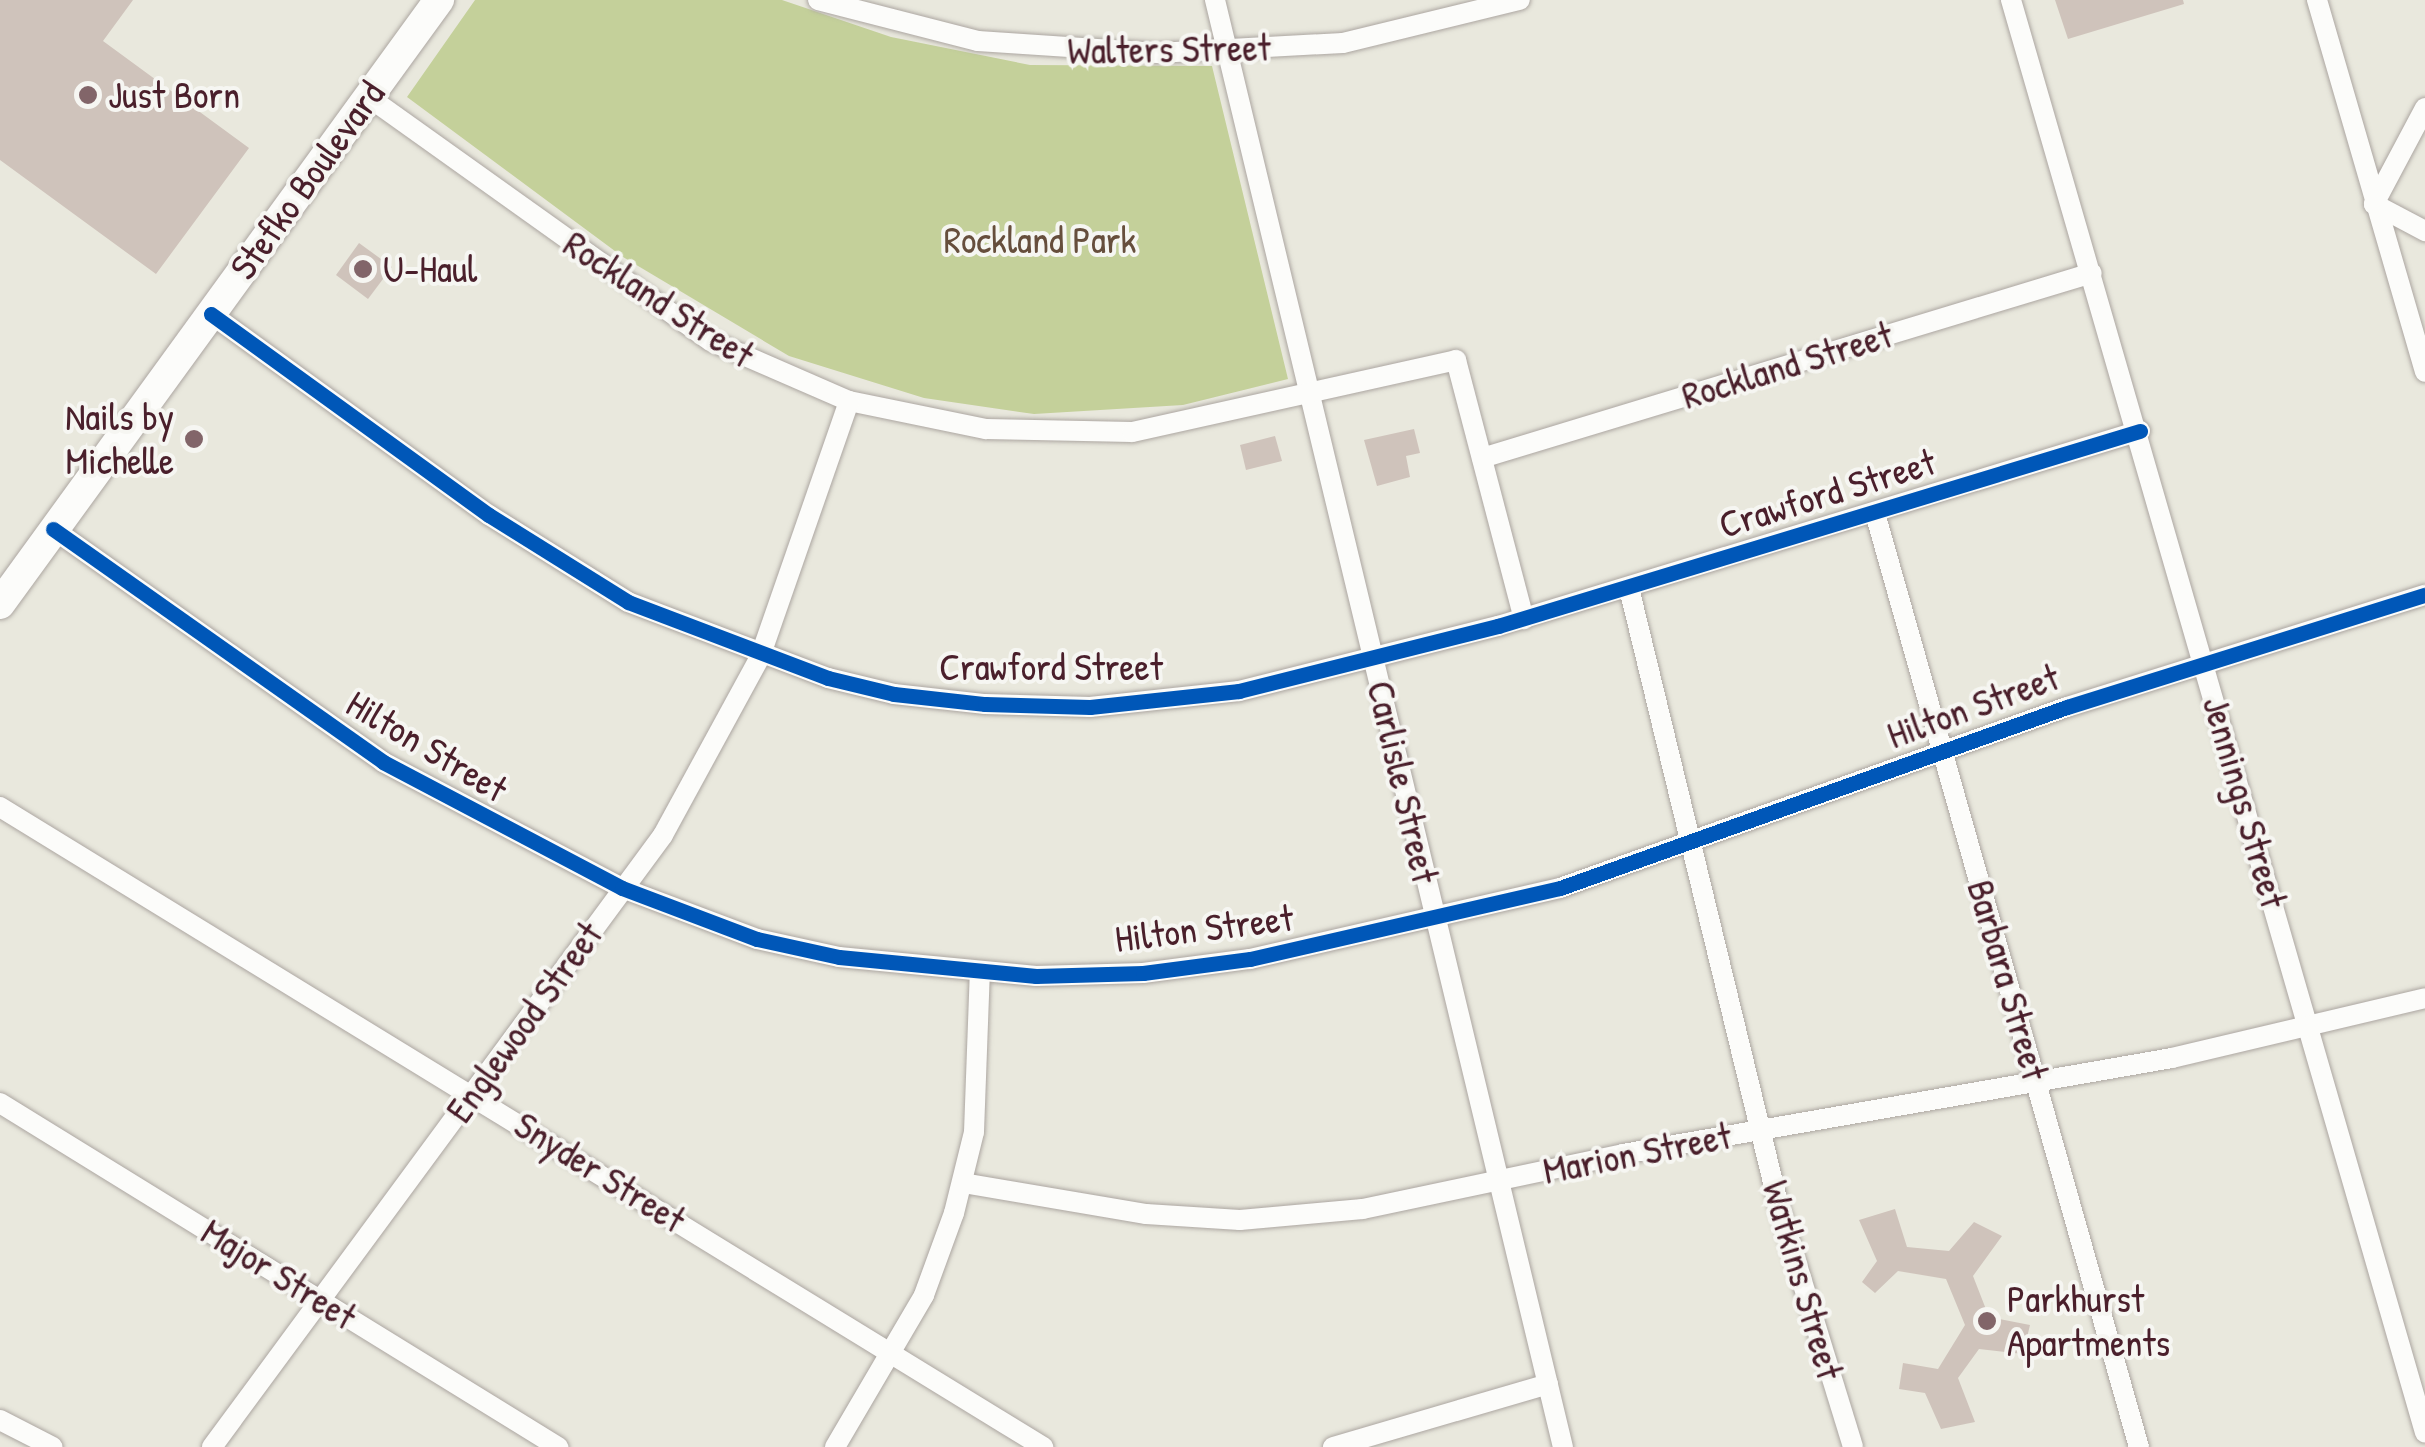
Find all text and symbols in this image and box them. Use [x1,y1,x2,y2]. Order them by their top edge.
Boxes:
street label: Walters Street [1067,24,1271,74]
place label: Just Born [108,72,240,118]
street label: Stefko Boulevard [220,72,394,288]
marker: Just Born [77,84,99,106]
park label: Rockland Park [944,217,1136,263]
street label: Rockland Street [555,221,763,377]
place label: U-Haul [383,246,477,292]
marker: U-Haul [352,258,374,280]
street label: Rockland Street [1676,311,1898,419]
place label: Nails by Michelle [65,394,174,484]
marker: Nails by Michelle [183,428,205,450]
street label: Crawford Street [1713,439,1941,547]
street label: Crawford Street [939,644,1163,690]
street label: Hilton Street [1881,654,2065,758]
street label: Carlisle Street [1358,676,1448,888]
street label: Hilton Street [338,680,516,812]
street label: Jennings Street [2193,691,2297,913]
street label: Barbara Street [1958,875,2058,1085]
street label: Hilton Street [1112,894,1296,962]
street label: Englewood Street [436,913,612,1131]
street label: Snyder Street [506,1102,694,1242]
street label: Marion Street [1539,1112,1735,1194]
street label: Watkins Street [1753,1175,1853,1385]
street label: Major Street [193,1209,365,1339]
place label: Parkhurst Apartments [2007,1276,2170,1366]
marker: Parkhurst Apartments [1976,1310,1998,1332]

